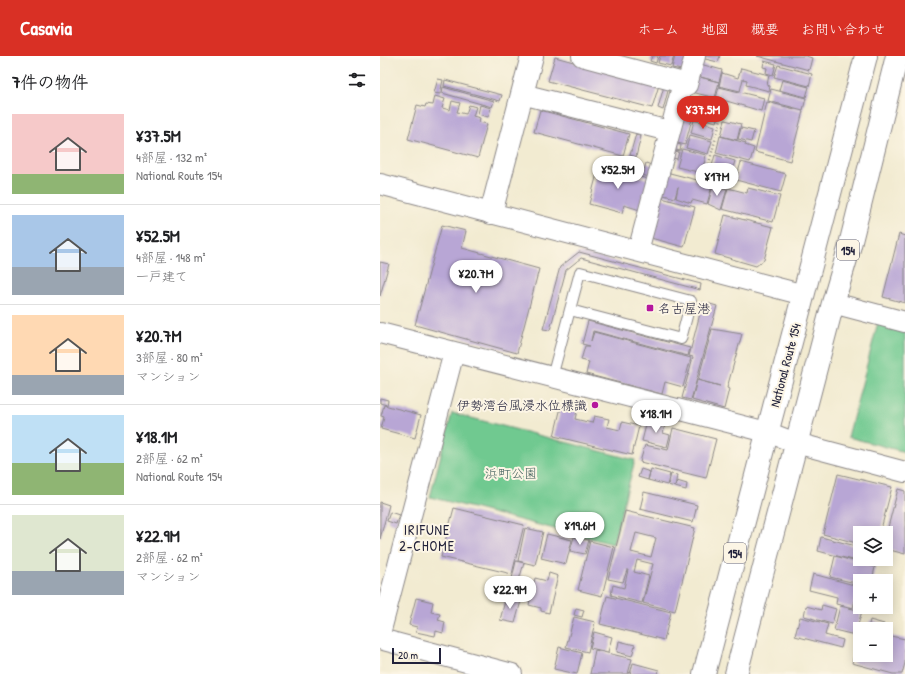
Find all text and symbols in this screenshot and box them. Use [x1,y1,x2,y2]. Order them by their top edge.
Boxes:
text: Casavia [20,15,72,41]
text: ホーム [638,19,679,38]
text: 地図 [701,19,729,38]
text: 概要 [751,19,779,38]
text: お問い合わせ [801,19,885,38]
icon: filters [346,69,368,91]
text: 7件の物件 [12,70,88,93]
pin: ¥37.5M [670,96,736,130]
text: ¥37.5M [686,100,720,118]
text: ¥37.5M [136,124,181,147]
icon: home [44,130,92,178]
text: 4部屋 · 132 m² [136,148,207,166]
pin: ¥52.5M [585,156,651,190]
text: ¥52.5M [601,160,635,178]
pin: ¥17M [693,163,741,197]
text: National Route 154 [136,166,222,184]
text: ¥17M [705,167,729,185]
text: ¥52.5M [136,224,180,247]
icon: home [44,231,92,279]
road number: 154 [837,240,859,260]
text: 4部屋 · 148 m² [136,248,206,266]
pin: ¥20.7M [443,260,509,294]
text: ¥20.7M [459,264,493,282]
text: 一戸建て [136,267,188,285]
place label: 名古屋港 [658,299,710,317]
marker: 名古屋港 [645,303,655,313]
street label: National Route 154 [765,321,805,409]
text: ¥20.7M [136,324,182,347]
icon: home [44,331,92,379]
text: 3部屋 · 80 m² [136,348,203,366]
text: マンション [136,367,200,385]
place label: 伊勢湾台風浸水位標識 [457,396,587,414]
marker: 伊勢湾台風浸水位標識 [590,400,600,410]
pin: ¥18.1M [623,400,689,434]
text: ¥18.1M [640,404,672,422]
text: ¥18.1M [136,425,177,448]
icon: home [44,431,92,479]
text: 2部屋 · 62 m² [136,449,203,467]
park label: 浜町公園 [485,464,537,482]
text: National Route 154 [136,467,222,485]
pin: ¥19.6M [547,512,613,546]
text: ¥19.6M [564,516,596,534]
district label: IRIFUNE 2-CHOME [399,520,455,555]
text: ¥22.9M [136,524,180,547]
map controls [853,526,893,662]
button: layers [853,526,893,566]
icon: home [44,531,92,579]
road number: 154 [724,543,746,563]
text: 2部屋 · 62 m² [136,548,203,566]
text: マンション [136,567,200,585]
button: + [853,574,893,614]
pin: ¥22.9M [477,576,543,610]
text: ¥22.9M [493,580,527,598]
button: − [853,622,893,662]
scale bar [392,646,441,665]
text: 20 m [398,648,418,662]

